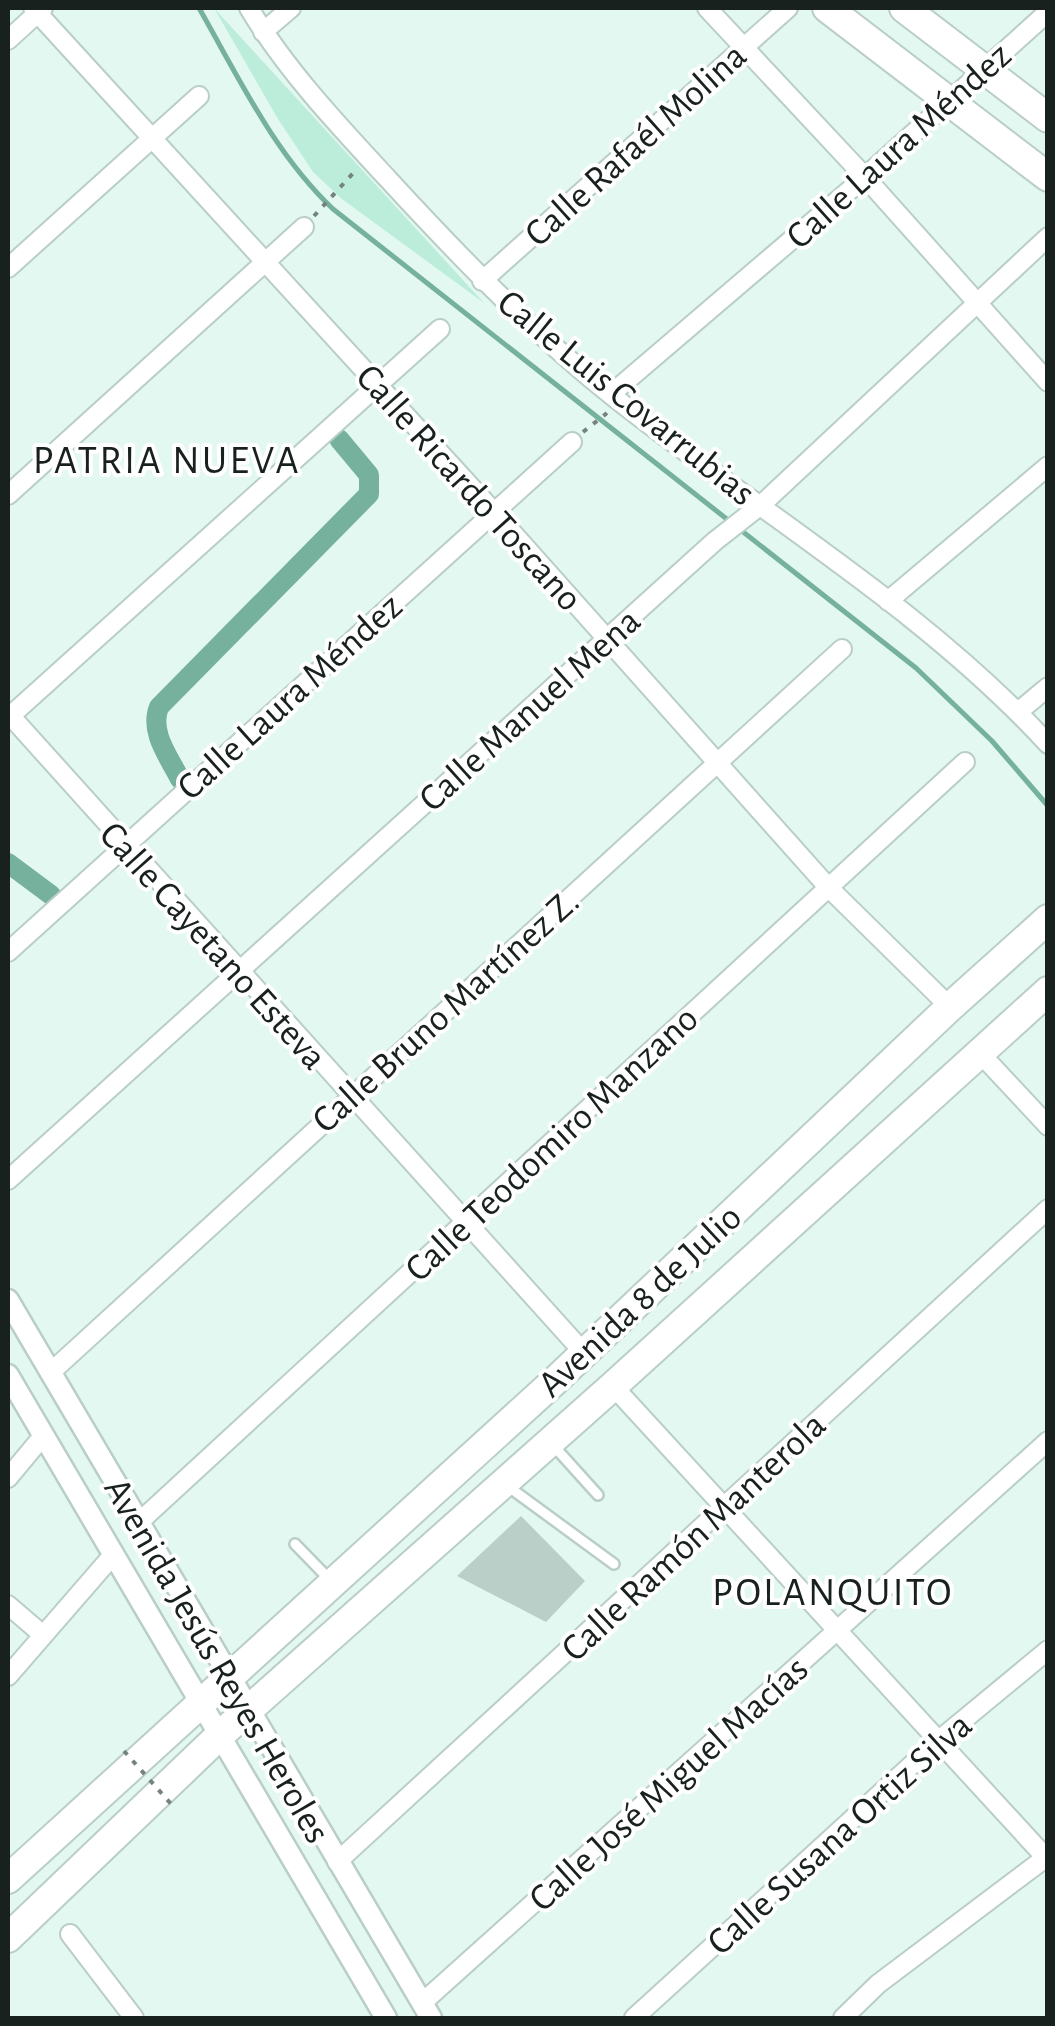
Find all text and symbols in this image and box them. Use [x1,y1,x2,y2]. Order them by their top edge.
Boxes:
street label: Calle Laura Méndez [780,36,1019,257]
street label: Calle Rafaél Molina [519,37,754,254]
street label: Calle Luis Covarrubias [490,284,761,514]
street label: Calle Ricardo Toscano [348,358,589,619]
district label: PATRIA NUEVA [33,441,301,481]
street label: Calle Laura Méndez [171,587,410,808]
street label: Calle Manuel Mena [413,602,648,819]
street label: Calle Cayetano Esteva [92,815,333,1077]
street label: Calle Bruno Martínez Z. [306,882,587,1141]
street label: Calle Teodomiro Manzano [399,999,706,1289]
street label: Avenida 8 de Julio [531,1198,749,1405]
street label: Calle Ramón Manterola [555,1406,834,1669]
street label: Avenida Jesús Reyes Heroles [96,1472,336,1850]
district label: POLANQUITO [712,1573,954,1613]
street label: Calle José Miguel Macías [523,1650,816,1919]
street label: Calle Susana Ortiz Silva [701,1706,980,1963]

